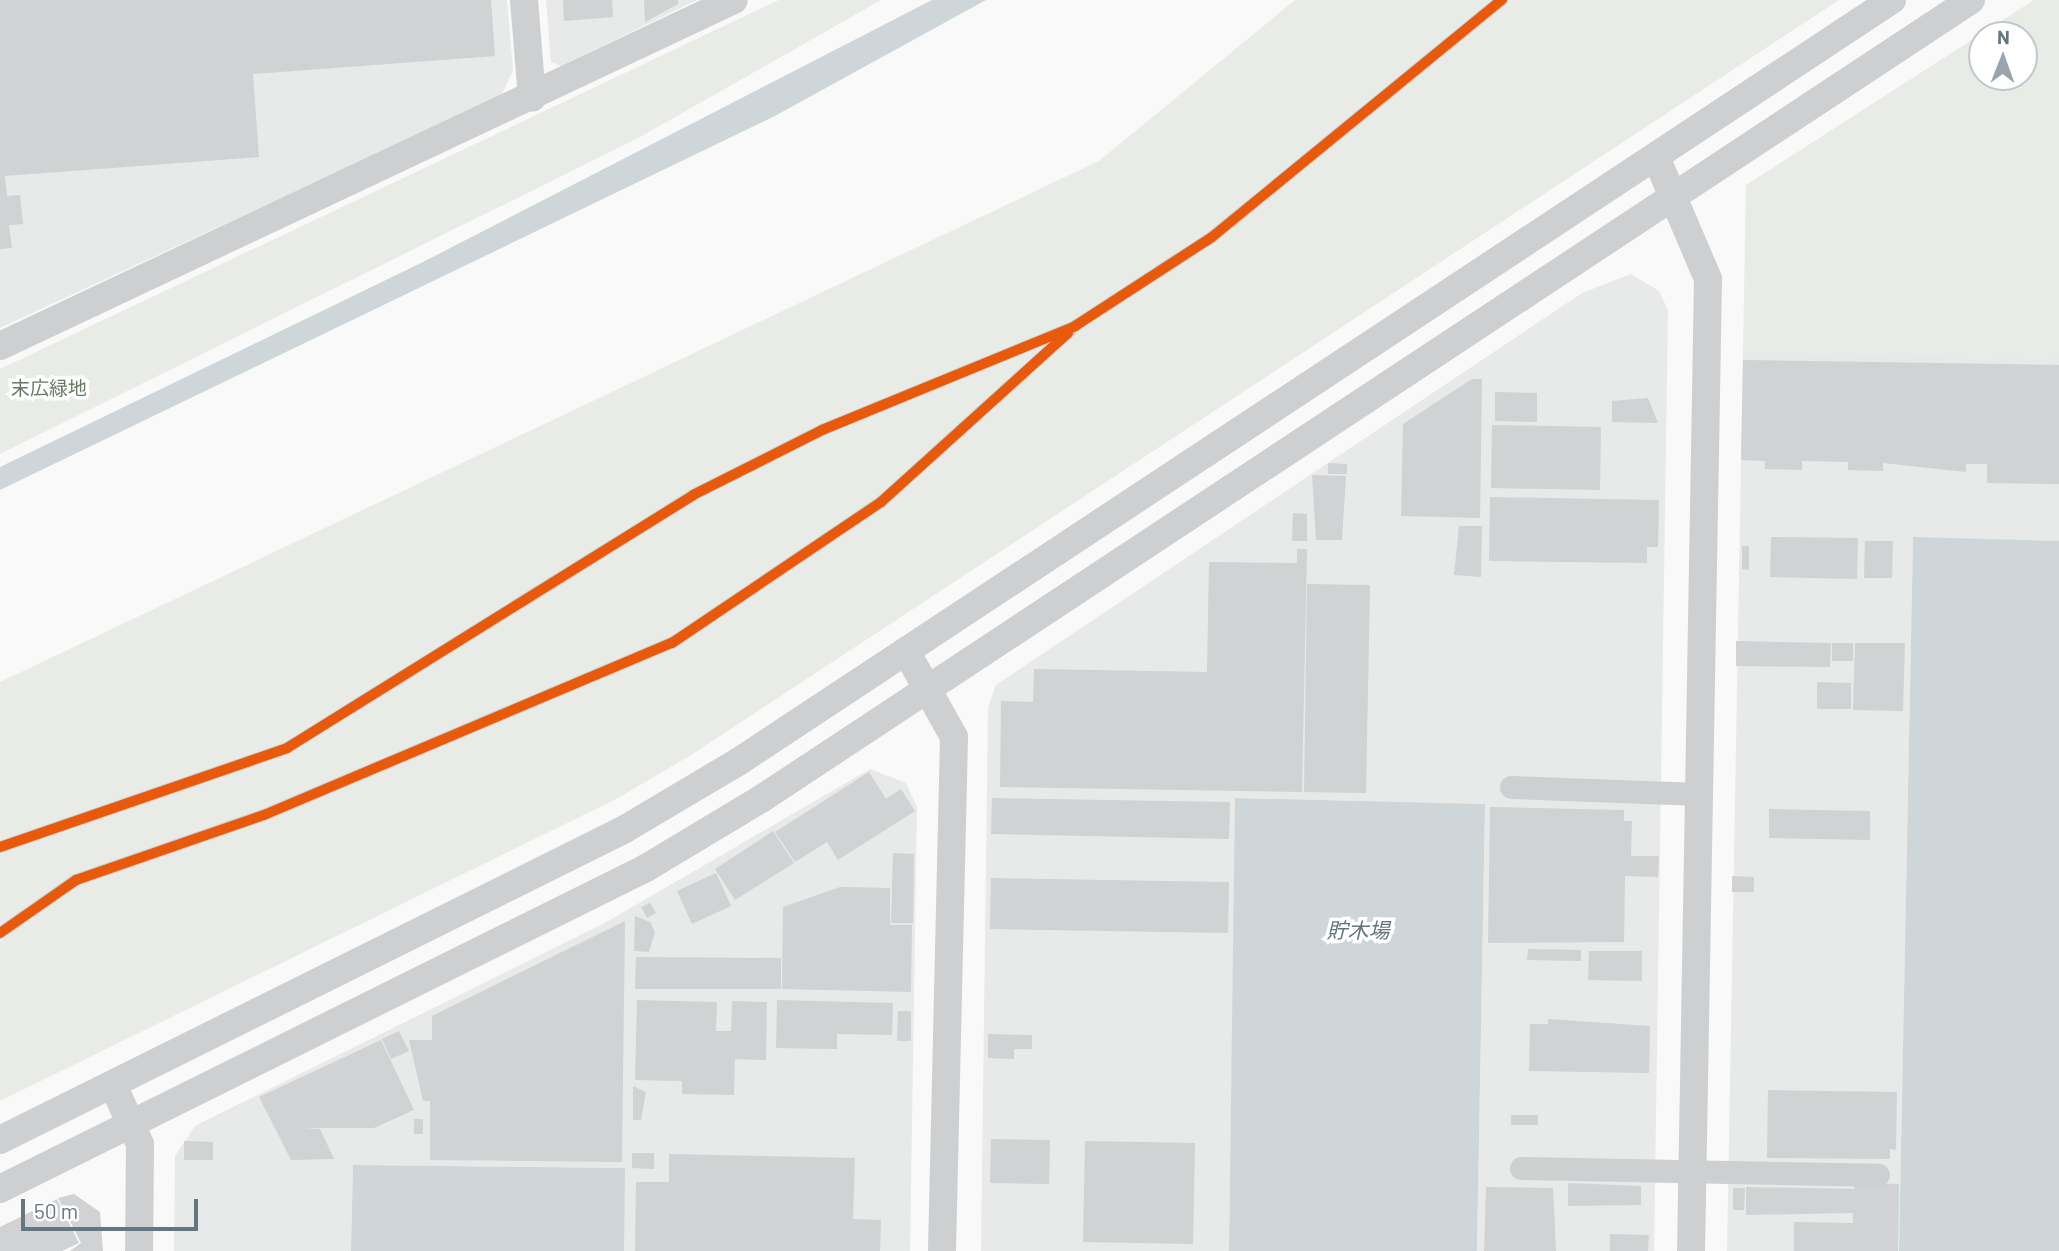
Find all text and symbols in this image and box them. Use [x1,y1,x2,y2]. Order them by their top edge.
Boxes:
north arrow [1968,21,2038,91]
text: N [1997,25,2010,48]
park label: 末広緑地 [11,377,87,399]
water label: 貯木場 [1327,917,1389,943]
scale bar [24,1184,201,1228]
text: 50 m [34,1198,78,1223]

